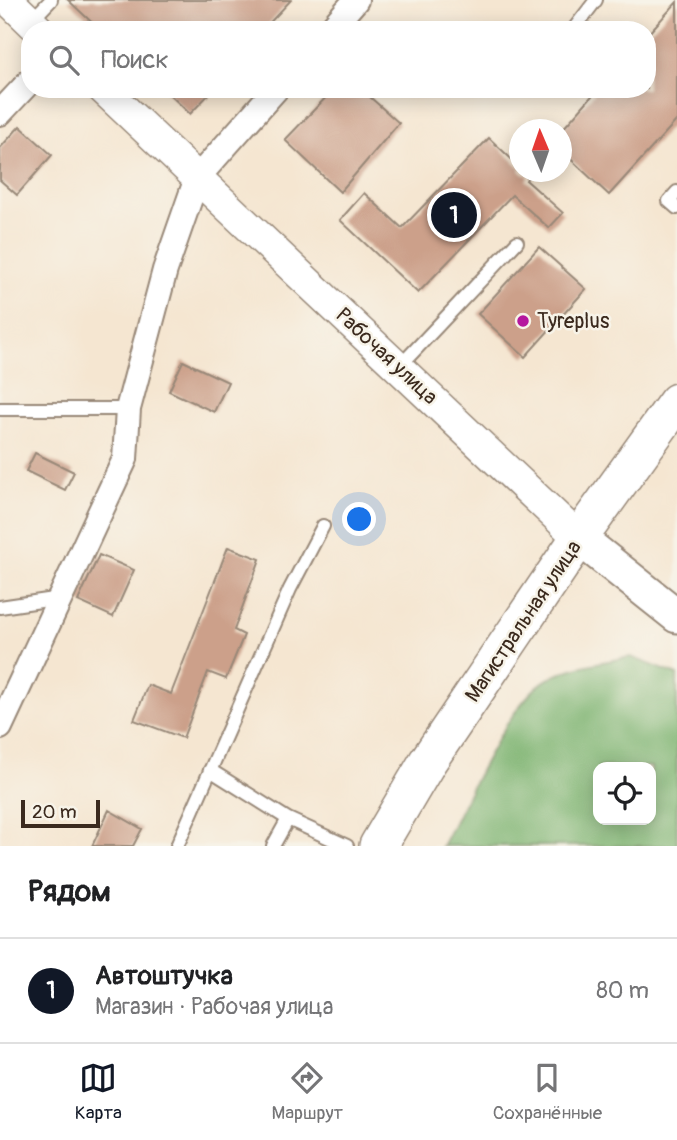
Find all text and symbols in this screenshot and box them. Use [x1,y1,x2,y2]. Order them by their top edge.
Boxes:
search box [21,21,656,98]
icon: search [45,41,83,79]
text: Поиск [101,44,169,76]
north arrow [509,119,572,182]
pin: 1 [431,189,477,241]
street label: Рабочая улица [330,302,443,411]
place label: Tyreplus [537,308,610,335]
marker: Tyreplus [515,313,531,329]
your location [342,502,376,536]
street label: Магистральная улица [459,535,588,707]
map controls [593,762,656,825]
button: locate [593,762,656,825]
scale bar [21,797,100,829]
text: 20 m [32,800,77,824]
text: Рядом [28,873,111,910]
text: Автоштучка [95,960,233,992]
text: 1 [47,976,56,1005]
text: 80 m [596,976,649,1005]
text: Магазин · Рабочая улица [95,992,333,1021]
tab: Карта [75,1059,122,1125]
tab: Маршрут [272,1059,343,1125]
tab: Сохранённые [493,1059,602,1125]

